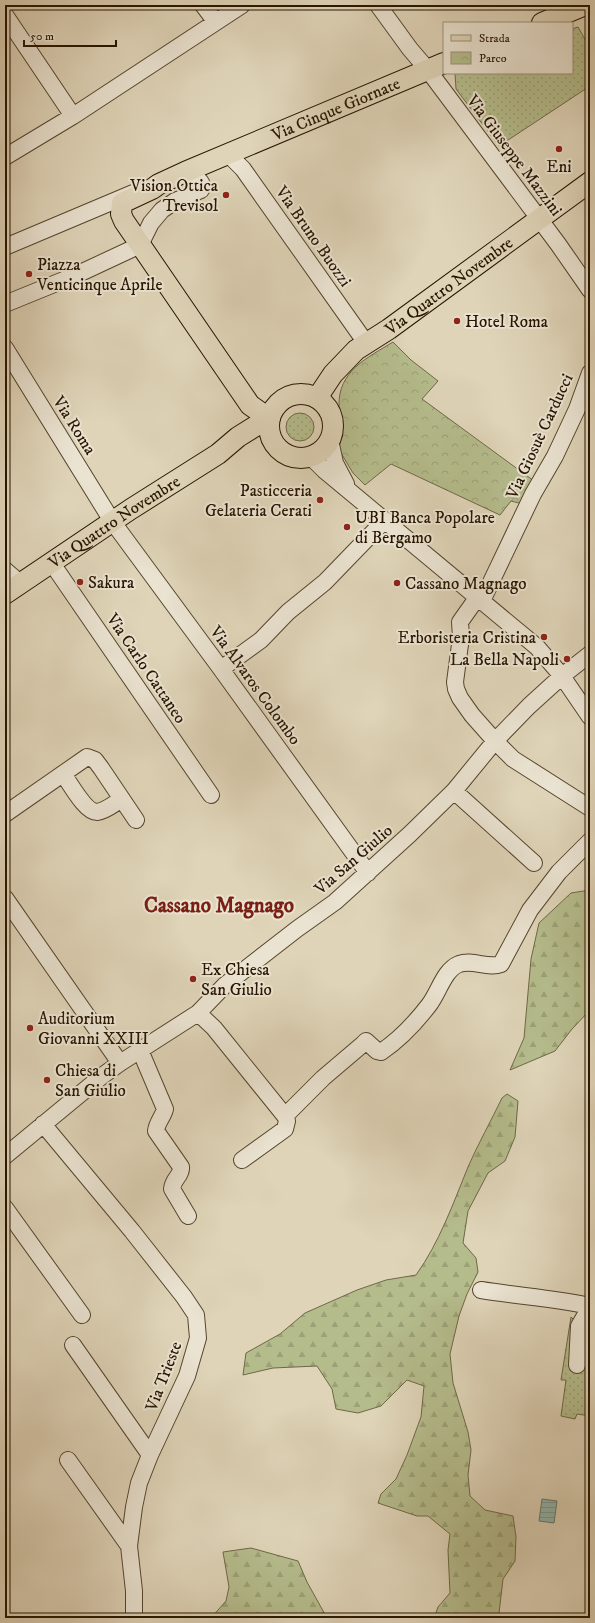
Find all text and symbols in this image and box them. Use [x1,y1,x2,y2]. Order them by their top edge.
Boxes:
scale bar [24,22,116,48]
legend [443,22,573,74]
text: 50 m [30,29,54,44]
text: Strada [479,31,511,46]
text: Parco [479,51,507,66]
street label: Via Cinque Giornate [268,73,404,147]
street label: Via Giuseppe Mazzini [461,90,567,220]
marker: Eni [554,144,564,154]
place label: Eni [546,156,572,178]
place label: Vision Ottica Trevisol [129,175,219,217]
street label: Via Bruno Buozzi [270,181,356,291]
marker: Vision Ottica Trevisol [221,190,231,200]
street label: Via Quattro Novembre [380,232,518,341]
place label: Piazza Venticinque Aprile [36,254,162,296]
marker: Piazza Venticinque Aprile [24,269,34,279]
place label: Hotel Roma [465,311,549,333]
marker: Hotel Roma [452,316,462,326]
street label: Via Giosuè Carducci [501,370,579,503]
street label: Via Roma [47,391,101,460]
street label: Via Quattro Novembre [44,471,185,574]
place label: Pasticceria Gelateria Cerati [205,480,313,522]
marker: Pasticceria Gelateria Cerati [315,495,325,505]
place label: UBI Banca Popolare di Bergamo [355,507,495,549]
marker: UBI Banca Popolare di Bergamo [342,522,352,532]
place label: Sakura [88,572,135,594]
place label: Cassano Magnago [405,573,527,595]
marker: Sakura [75,577,85,587]
marker: Cassano Magnago [392,578,402,588]
street label: Via Carlo Cattaneo [101,608,191,728]
street label: Via Alvaros Colombo [204,621,306,750]
place label: Erboristeria Cristina [397,627,537,649]
marker: Erboristeria Cristina [539,632,549,642]
place label: La Bella Napoli [450,649,559,671]
marker: La Bella Napoli [562,654,572,664]
street label: Via San Giulio [309,820,397,900]
district label: Cassano Magnago [144,893,294,919]
place label: Ex Chiesa San Giulio [201,959,272,1001]
marker: Ex Chiesa San Giulio [188,974,198,984]
place label: Auditorium Giovanni XXIII [38,1008,149,1050]
marker: Auditorium Giovanni XXIII [25,1023,35,1033]
place label: Chiesa di San Giulio [55,1060,126,1102]
marker: Chiesa di San Giulio [42,1075,52,1085]
street label: Via Trieste [140,1338,187,1415]

